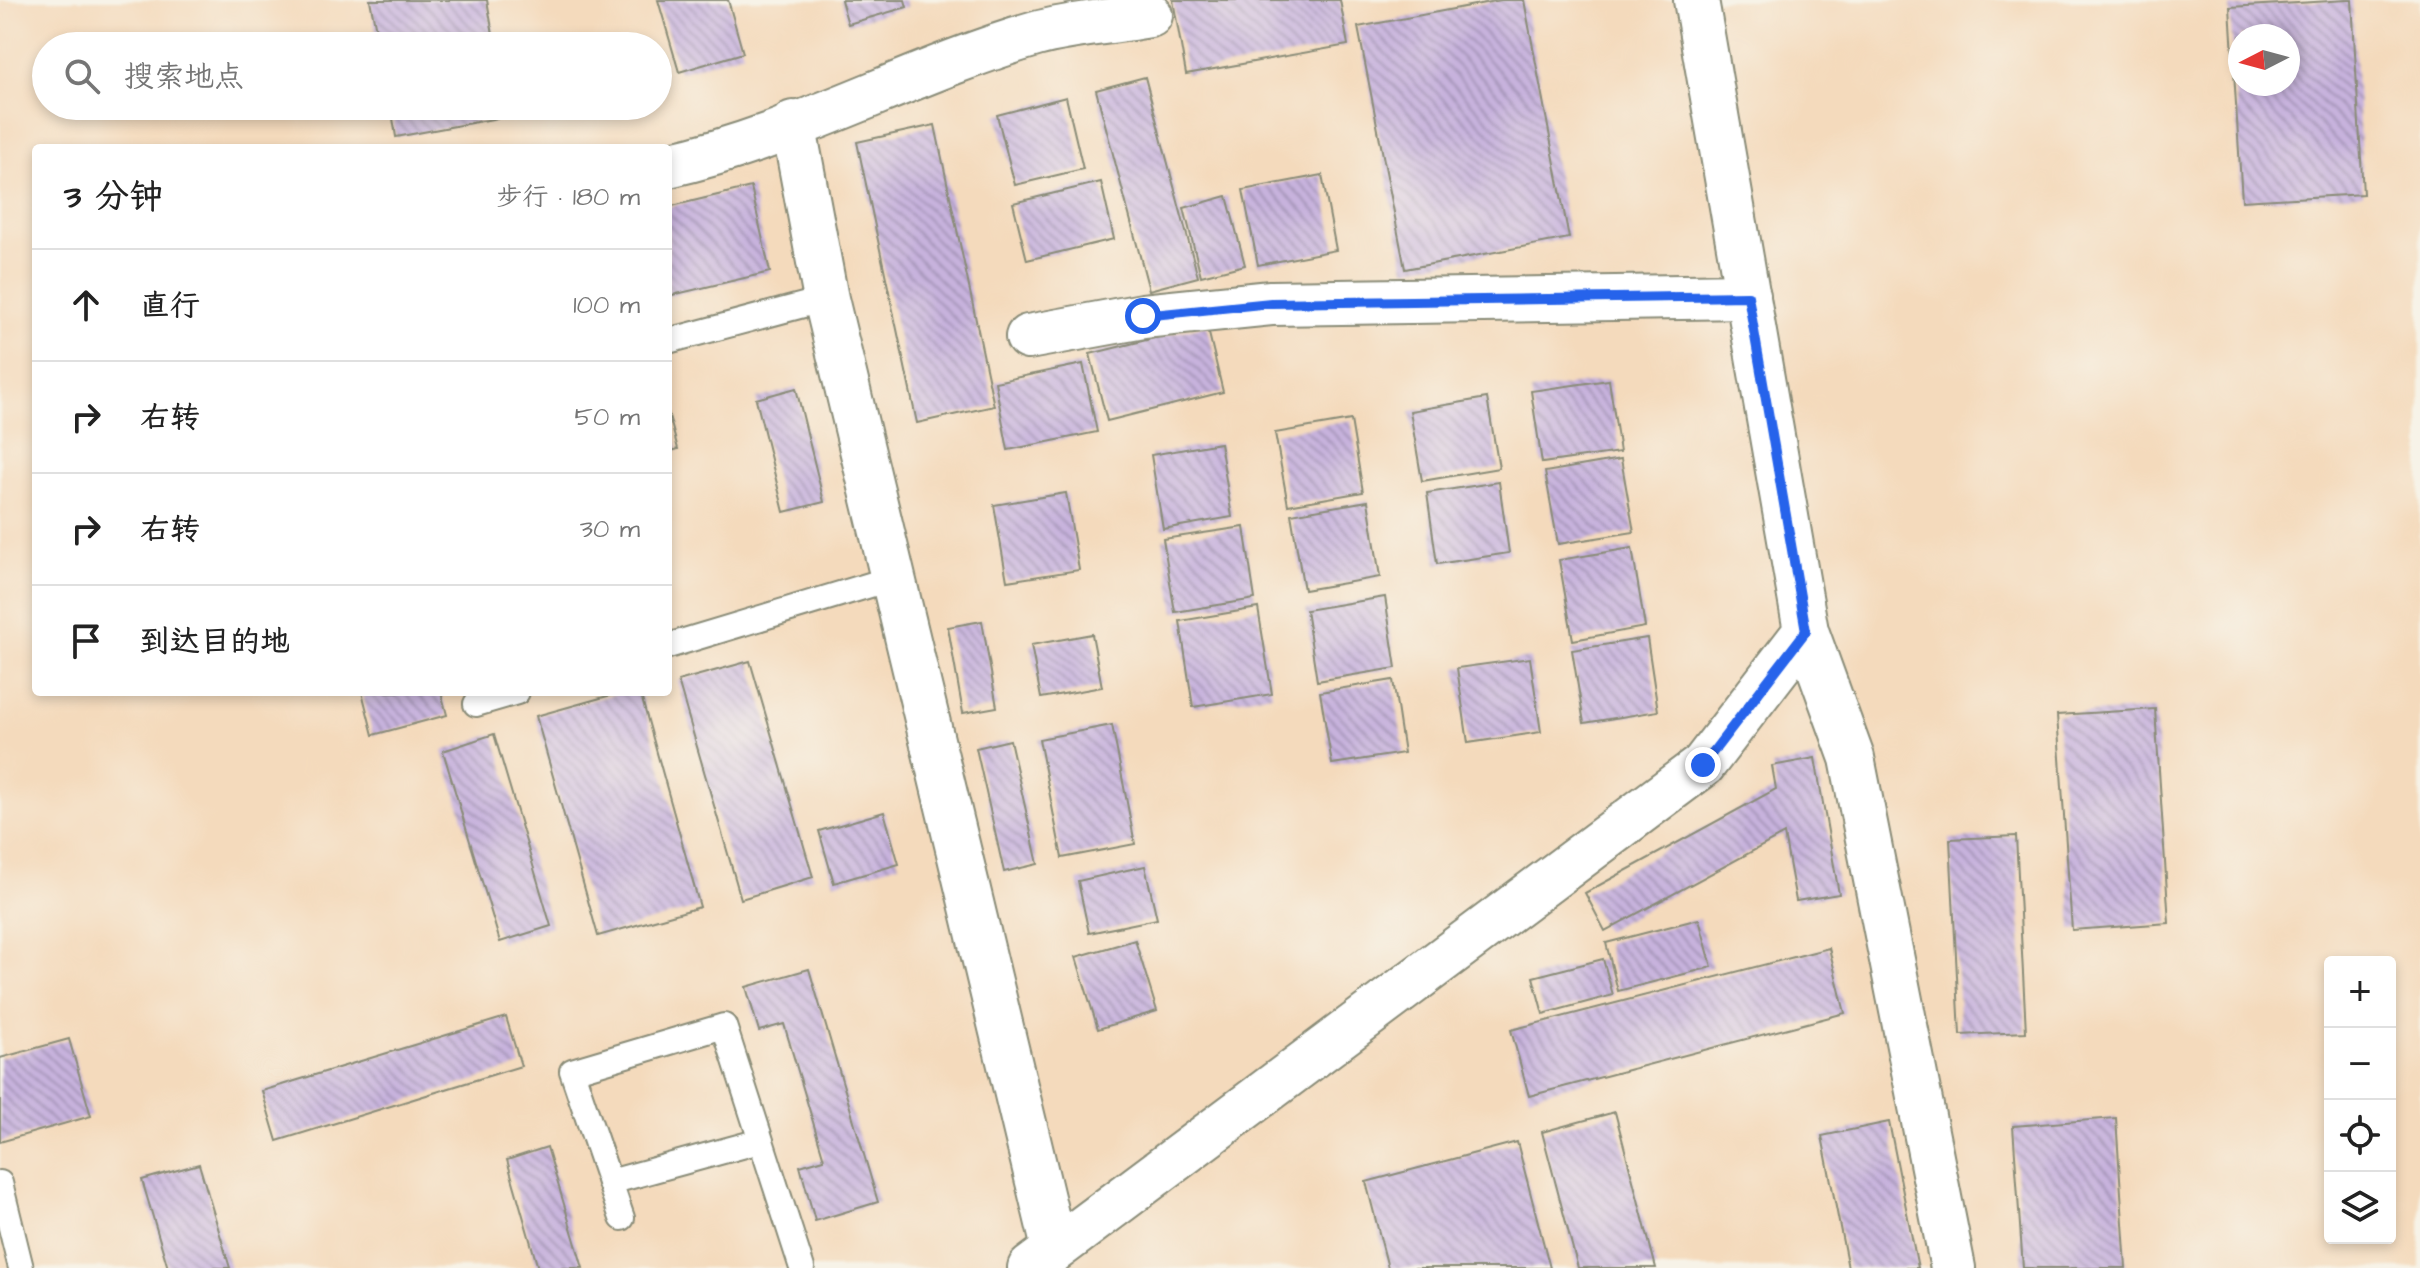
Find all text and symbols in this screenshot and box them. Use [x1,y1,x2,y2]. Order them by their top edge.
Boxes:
north arrow [2228,24,2300,96]
search box [32,32,672,120]
icon: search [60,54,104,98]
text: 搜索地点 [124,56,244,98]
text: 3 分钟 [64,173,163,221]
text: 步行 · 180 m [496,179,640,215]
icon: ahead [64,283,108,327]
text: 直行 [140,285,200,327]
text: 100 m [573,287,640,323]
route start [1125,298,1161,334]
icon: right [64,395,108,439]
text: 右转 [140,397,200,439]
text: 50 m [575,399,640,435]
icon: right [64,507,108,551]
text: 右转 [140,509,200,551]
text: 30 m [580,511,640,547]
icon: arrive [64,619,108,663]
text: 到达目的地 [140,621,290,663]
route end [1685,747,1721,783]
map controls [2324,956,2396,1244]
button: + [2324,956,2396,1028]
button: − [2324,1028,2396,1100]
button: locate [2324,1100,2396,1172]
button: layers [2324,1172,2396,1244]

